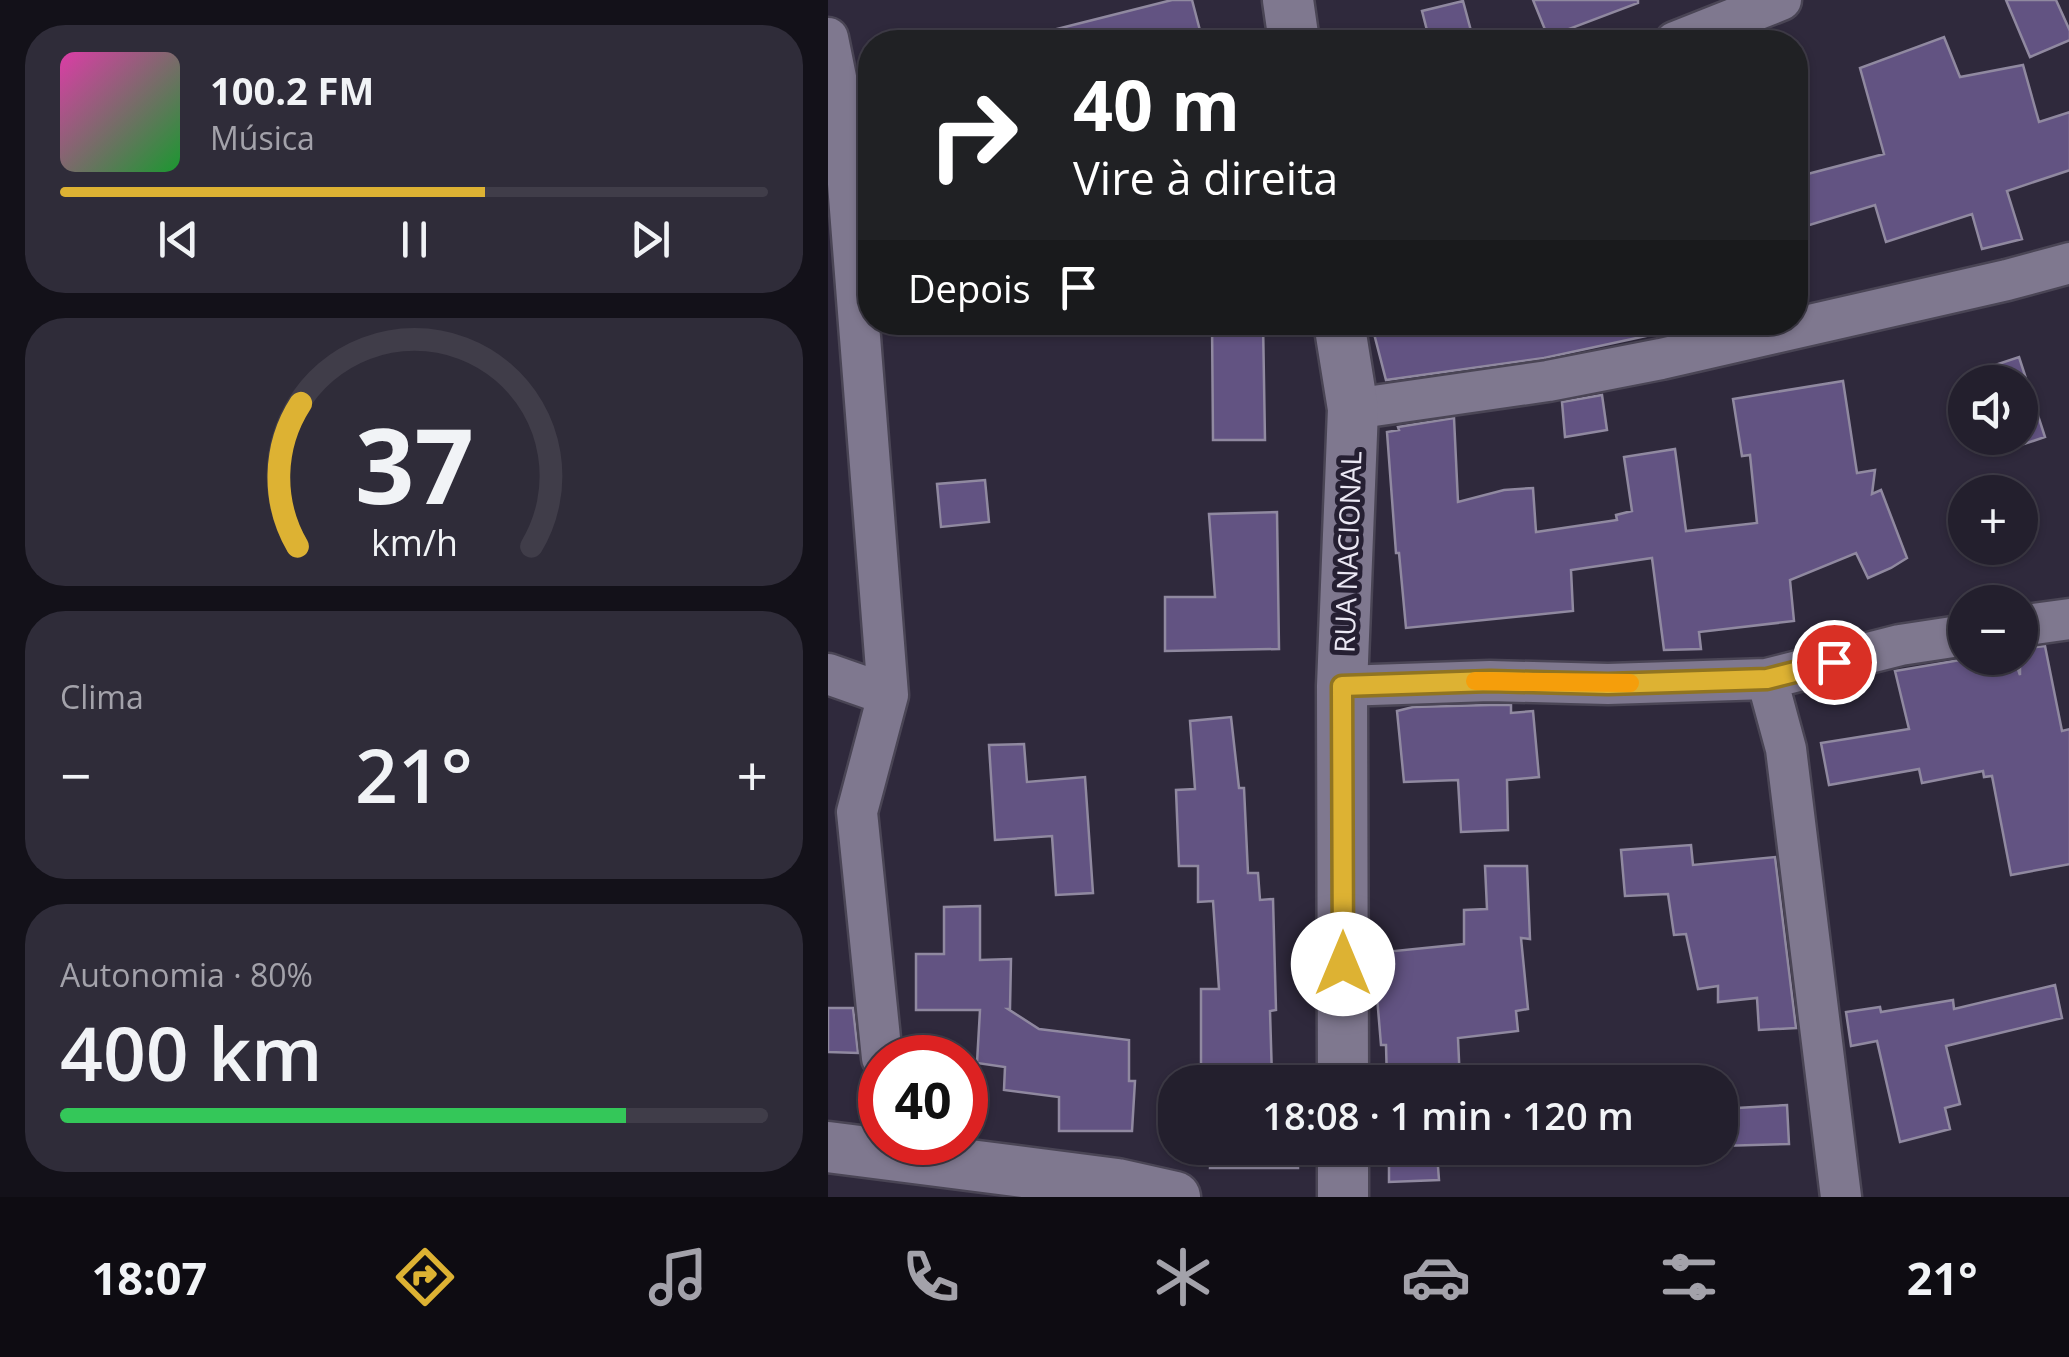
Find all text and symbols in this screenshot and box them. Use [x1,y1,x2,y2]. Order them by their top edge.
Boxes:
text: 40 m [1073,56,1240,152]
text: 100.2 FM [210,64,374,116]
icon: right [908,70,1038,200]
text: Música [210,116,315,159]
text: Vire à direita [1073,147,1338,208]
icon: previous [151,212,206,267]
icon: pause [387,212,442,267]
icon: next [623,212,678,267]
icon: arrive [1051,260,1106,315]
text: Depois [908,262,1031,314]
map controls [1948,365,2038,675]
button: sound [1948,365,2038,455]
text: 37 [355,393,473,534]
street label: RUA NACIONAL [1324,450,1370,654]
button: + [1948,475,2038,565]
text: km/h [371,518,457,566]
button: − [1948,585,2038,675]
pin [1792,620,1877,705]
icon: arrive [1807,635,1862,690]
text: Clima [60,675,144,718]
text: 21° [355,723,473,825]
text: − [60,737,91,812]
text: + [737,737,768,812]
position arrow [1291,912,1395,1016]
text: Autonomia · 80% [60,953,313,996]
text: 400 km [60,1001,323,1103]
speed limit sign: 40 [858,1035,988,1165]
text: 18:08 · 1 min · 120 m [1262,1089,1634,1141]
icon: directions [390,1242,460,1312]
icon: music [643,1242,713,1312]
icon: phone [896,1242,966,1312]
icon: climate [1148,1242,1218,1312]
icon: car [1401,1242,1471,1312]
icon: filters [1654,1242,1724,1312]
text: 18:07 [91,1247,207,1308]
text: 21° [1907,1247,1978,1308]

